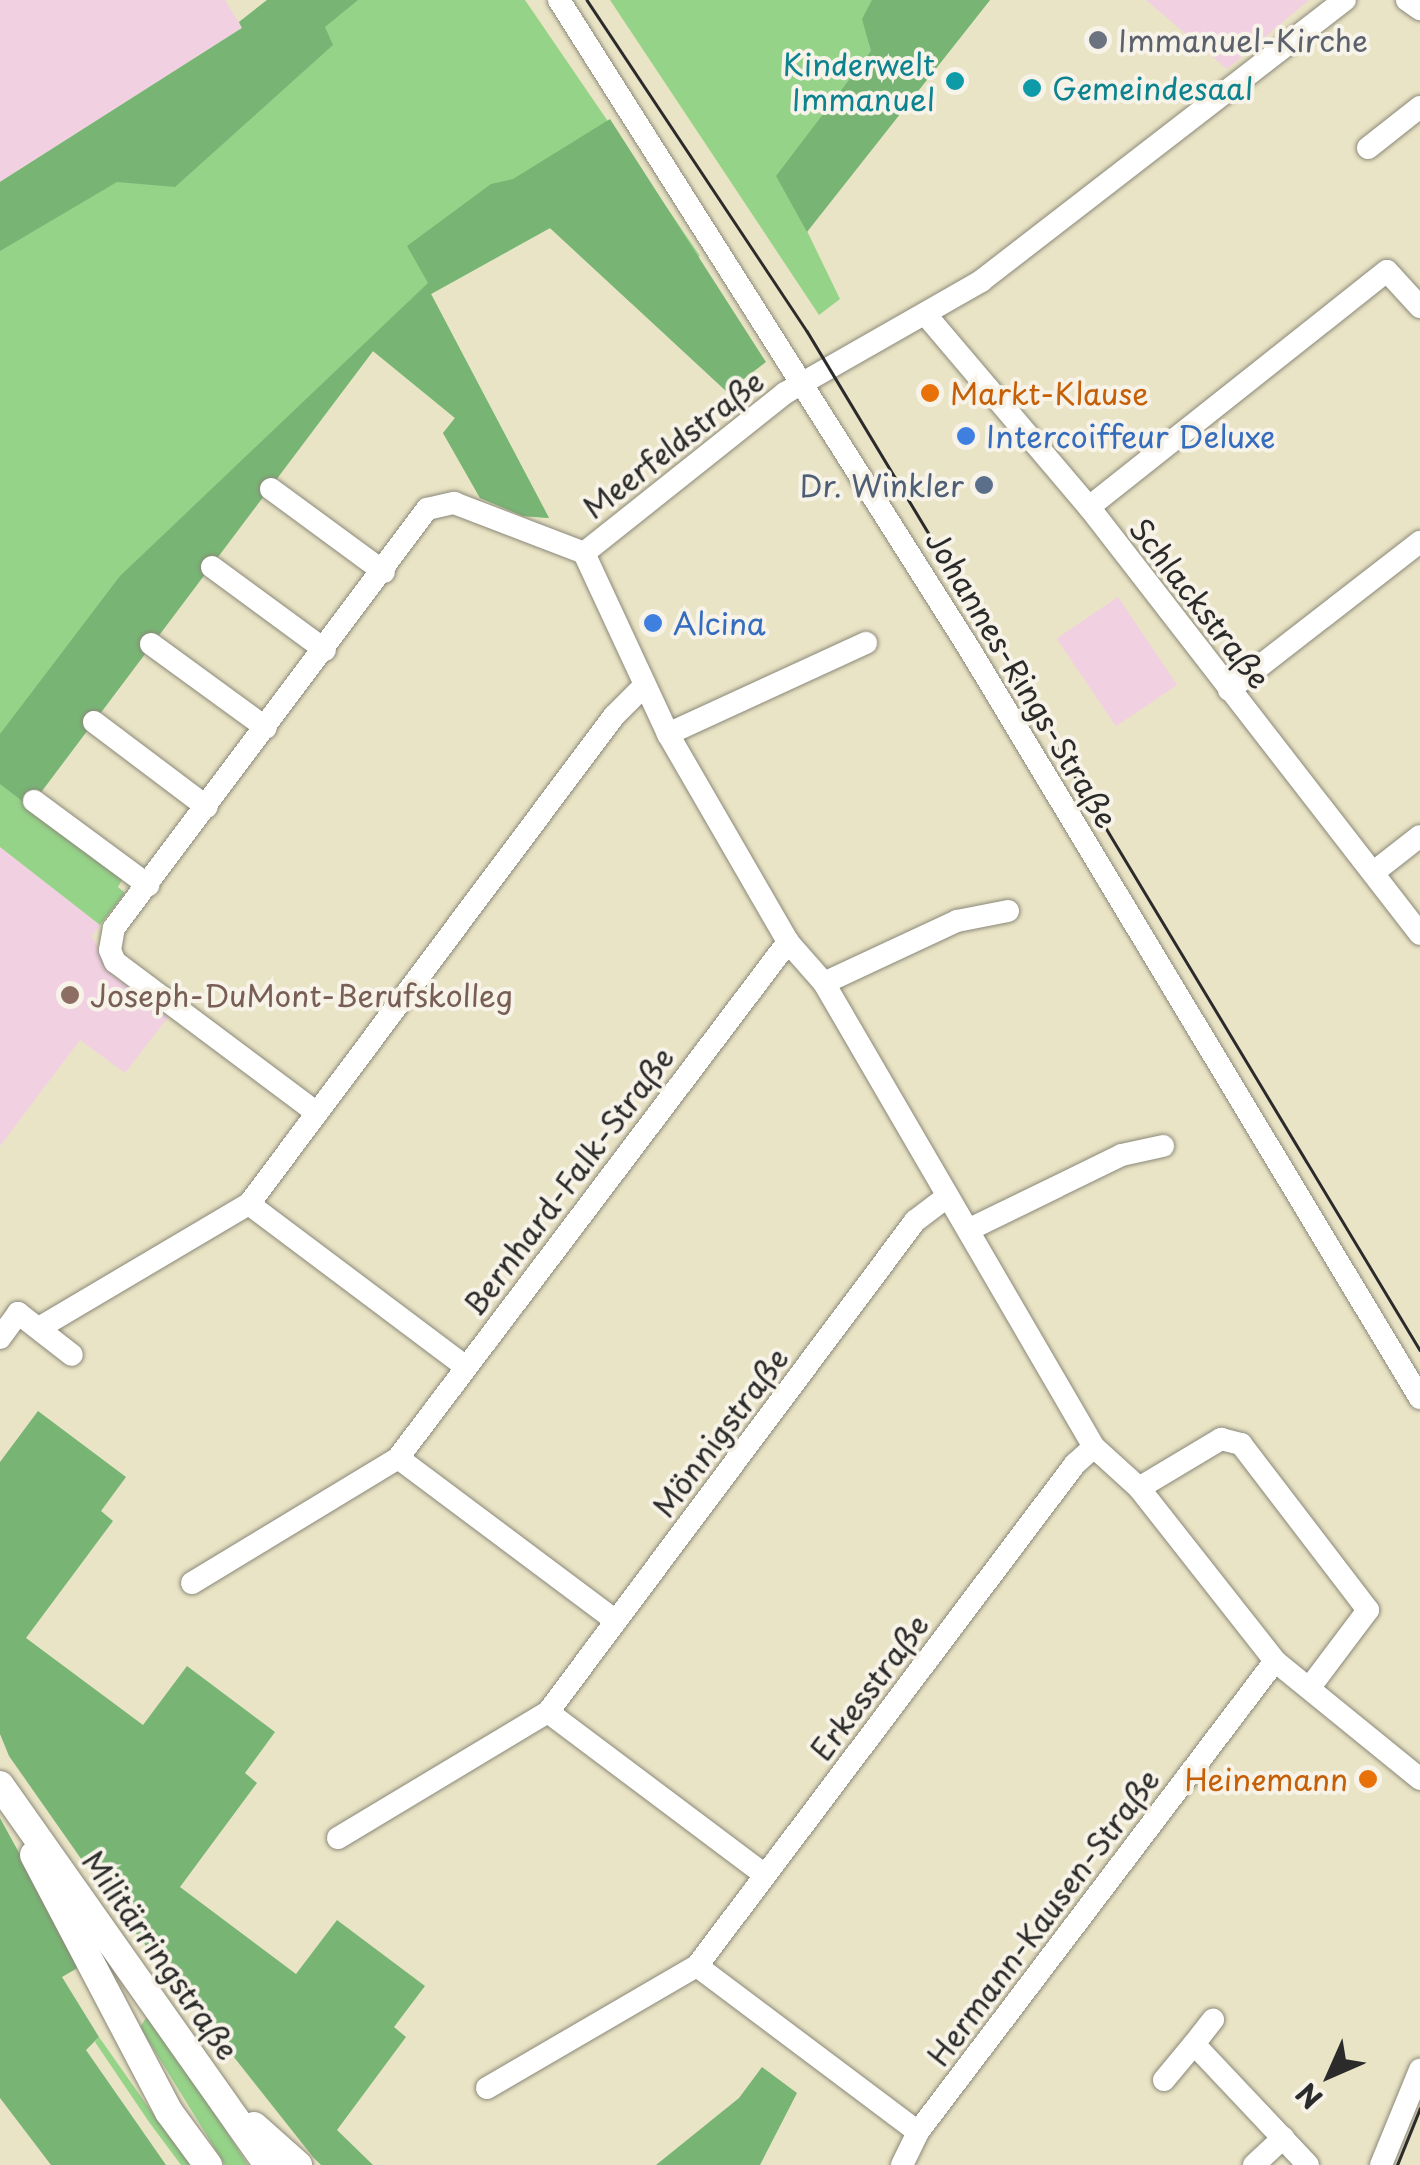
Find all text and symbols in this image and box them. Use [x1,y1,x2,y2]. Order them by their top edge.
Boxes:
place label: Immanuel-Kirche [1118,22,1368,58]
marker: Immanuel-Kirche [1087,29,1109,51]
place label: Kinderwelt Immanuel [783,46,935,116]
marker: Kinderwelt Immanuel [944,70,966,92]
place label: Gemeindesaal [1052,70,1253,106]
marker: Gemeindesaal [1021,77,1043,99]
street label: Meerfeldstraße [576,362,770,526]
place label: Markt-Klause [950,375,1149,411]
marker: Markt-Klause [919,382,941,404]
place label: Intercoiffeur Deluxe [986,418,1275,454]
marker: Intercoiffeur Deluxe [955,425,977,447]
place label: Dr. Winkler [795,467,964,503]
marker: Dr. Winkler [973,474,995,496]
street label: Schlackstraße [1122,511,1278,695]
street label: Johannes-Rings-Straße [919,524,1125,834]
place label: Alcina [673,605,766,641]
marker: Alcina [642,612,664,634]
place label: Joseph-DuMont-Berufskolleg [90,977,513,1013]
marker: Joseph-DuMont-Berufskolleg [59,984,81,1006]
street label: Bernhard-Falk-Straße [455,1040,681,1322]
street label: Mönnigstraße [645,1340,795,1524]
street label: Erkesstraße [803,1607,935,1767]
place label: Heinemann [1184,1761,1348,1797]
street label: Hermann-Kausen-Straße [920,1762,1166,2072]
marker: Heinemann [1357,1768,1379,1790]
street label: Militärringstraße [75,1844,247,2066]
north arrow [1280,2025,1380,2125]
text: N [1285,2074,1331,2120]

